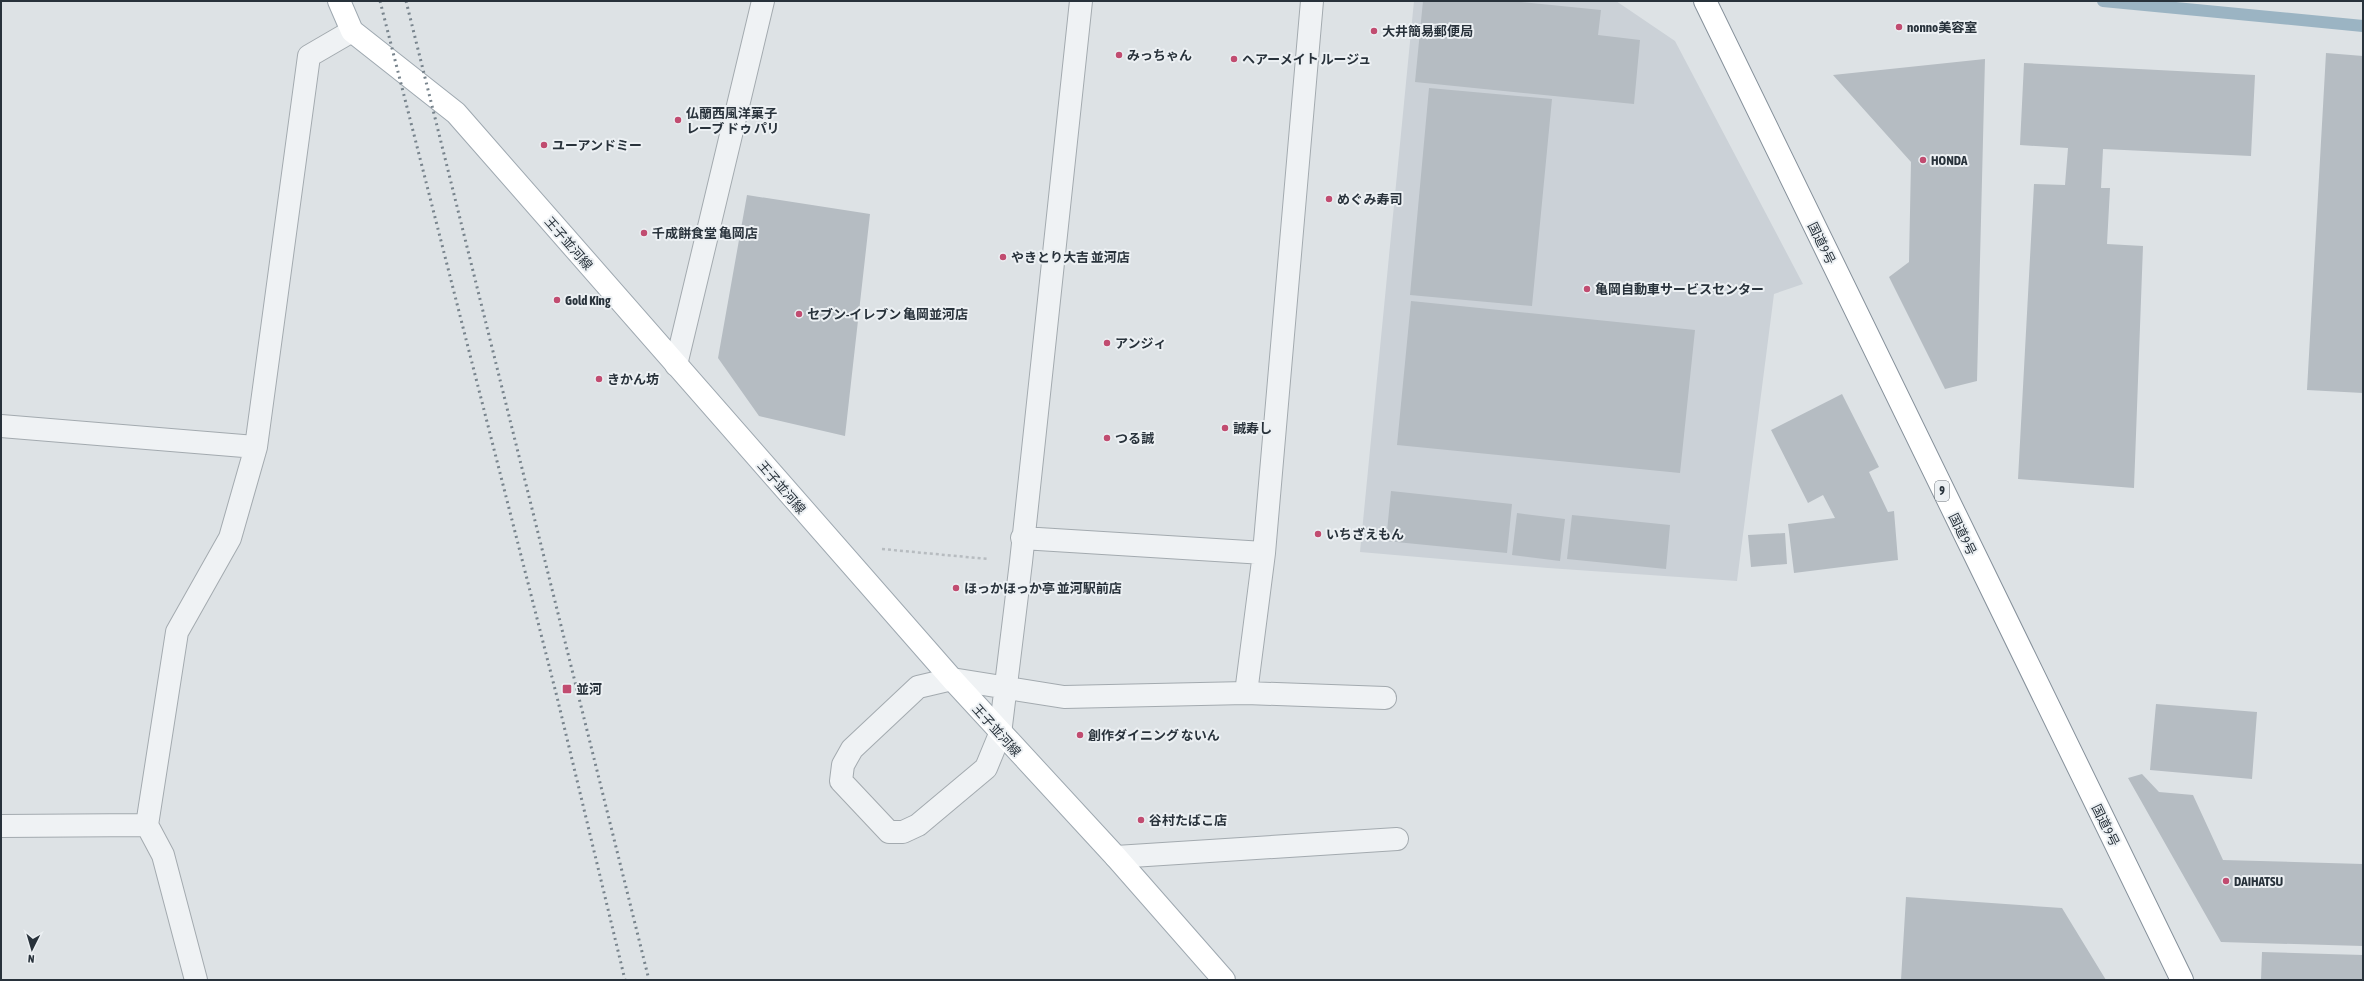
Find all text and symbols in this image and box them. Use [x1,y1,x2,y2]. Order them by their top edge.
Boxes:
place label: nonno美容室 [1907,20,1977,35]
marker: nonno美容室 [1894,22,1904,32]
place label: 大井簡易郵便局 [1382,24,1473,39]
marker: 大井簡易郵便局 [1369,26,1379,36]
place label: みっちゃん [1127,48,1192,63]
marker: みっちゃん [1114,50,1124,60]
place label: ヘアーメイト ルージュ [1242,52,1371,67]
marker: ヘアーメイト ルージュ [1229,54,1239,64]
place label: 仏蘭西風洋菓子 レーブ ドゥ パリ [686,106,780,136]
marker: 仏蘭西風洋菓子 レーブ ドゥ パリ [673,115,683,125]
place label: ユーアンドミー [552,138,642,153]
marker: ユーアンドミー [539,140,549,150]
place label: HONDA [1931,153,1968,168]
marker: HONDA [1918,155,1928,165]
place label: めぐみ寿司 [1337,192,1402,207]
marker: めぐみ寿司 [1324,194,1334,204]
street label: 王子並河線 [542,214,596,273]
street label: 国道9号 [1805,220,1838,267]
place label: 千成餅食堂 亀岡店 [652,226,758,241]
marker: 千成餅食堂 亀岡店 [639,228,649,238]
place label: やきとり大吉 並河店 [1011,250,1130,265]
marker: やきとり大吉 並河店 [998,252,1008,262]
place label: 亀岡自動車サービスセンター [1595,282,1764,297]
marker: 亀岡自動車サービスセンター [1582,284,1592,294]
place label: Gold King [565,293,611,308]
marker: Gold King [552,295,562,305]
place label: セブン-イレブン 亀岡並河店 [807,307,968,322]
marker: セブン-イレブン 亀岡並河店 [794,309,804,319]
place label: アンジィ [1115,336,1166,351]
marker: アンジィ [1102,338,1112,348]
place label: きかん坊 [607,372,659,387]
marker: きかん坊 [594,374,604,384]
place label: 誠寿し [1233,421,1272,436]
marker: 誠寿し [1220,423,1230,433]
place label: つる誠 [1115,431,1155,446]
marker: つる誠 [1102,433,1112,443]
street label: 王子並河線 [755,458,809,517]
road number: 9 [1935,481,1949,501]
street label: 国道9号 [1946,511,1979,558]
place label: いちざえもん [1326,527,1404,542]
marker: いちざえもん [1313,529,1323,539]
place label: ほっかほっか亭 並河駅前店 [964,581,1122,596]
marker: ほっかほっか亭 並河駅前店 [951,583,961,593]
place label: 並河 [576,682,602,697]
marker: 並河 [561,683,573,695]
street label: 王子並河線 [969,701,1024,760]
place label: 創作ダイニング ないん [1088,728,1220,743]
marker: 創作ダイニング ないん [1075,730,1085,740]
street label: 国道9号 [2089,802,2122,849]
place label: 谷村たばこ店 [1149,813,1227,828]
marker: 谷村たばこ店 [1136,815,1146,825]
place label: DAIHATSU [2234,874,2284,889]
marker: DAIHATSU [2221,876,2231,886]
north arrow [12,929,52,969]
text: N [27,953,35,965]

